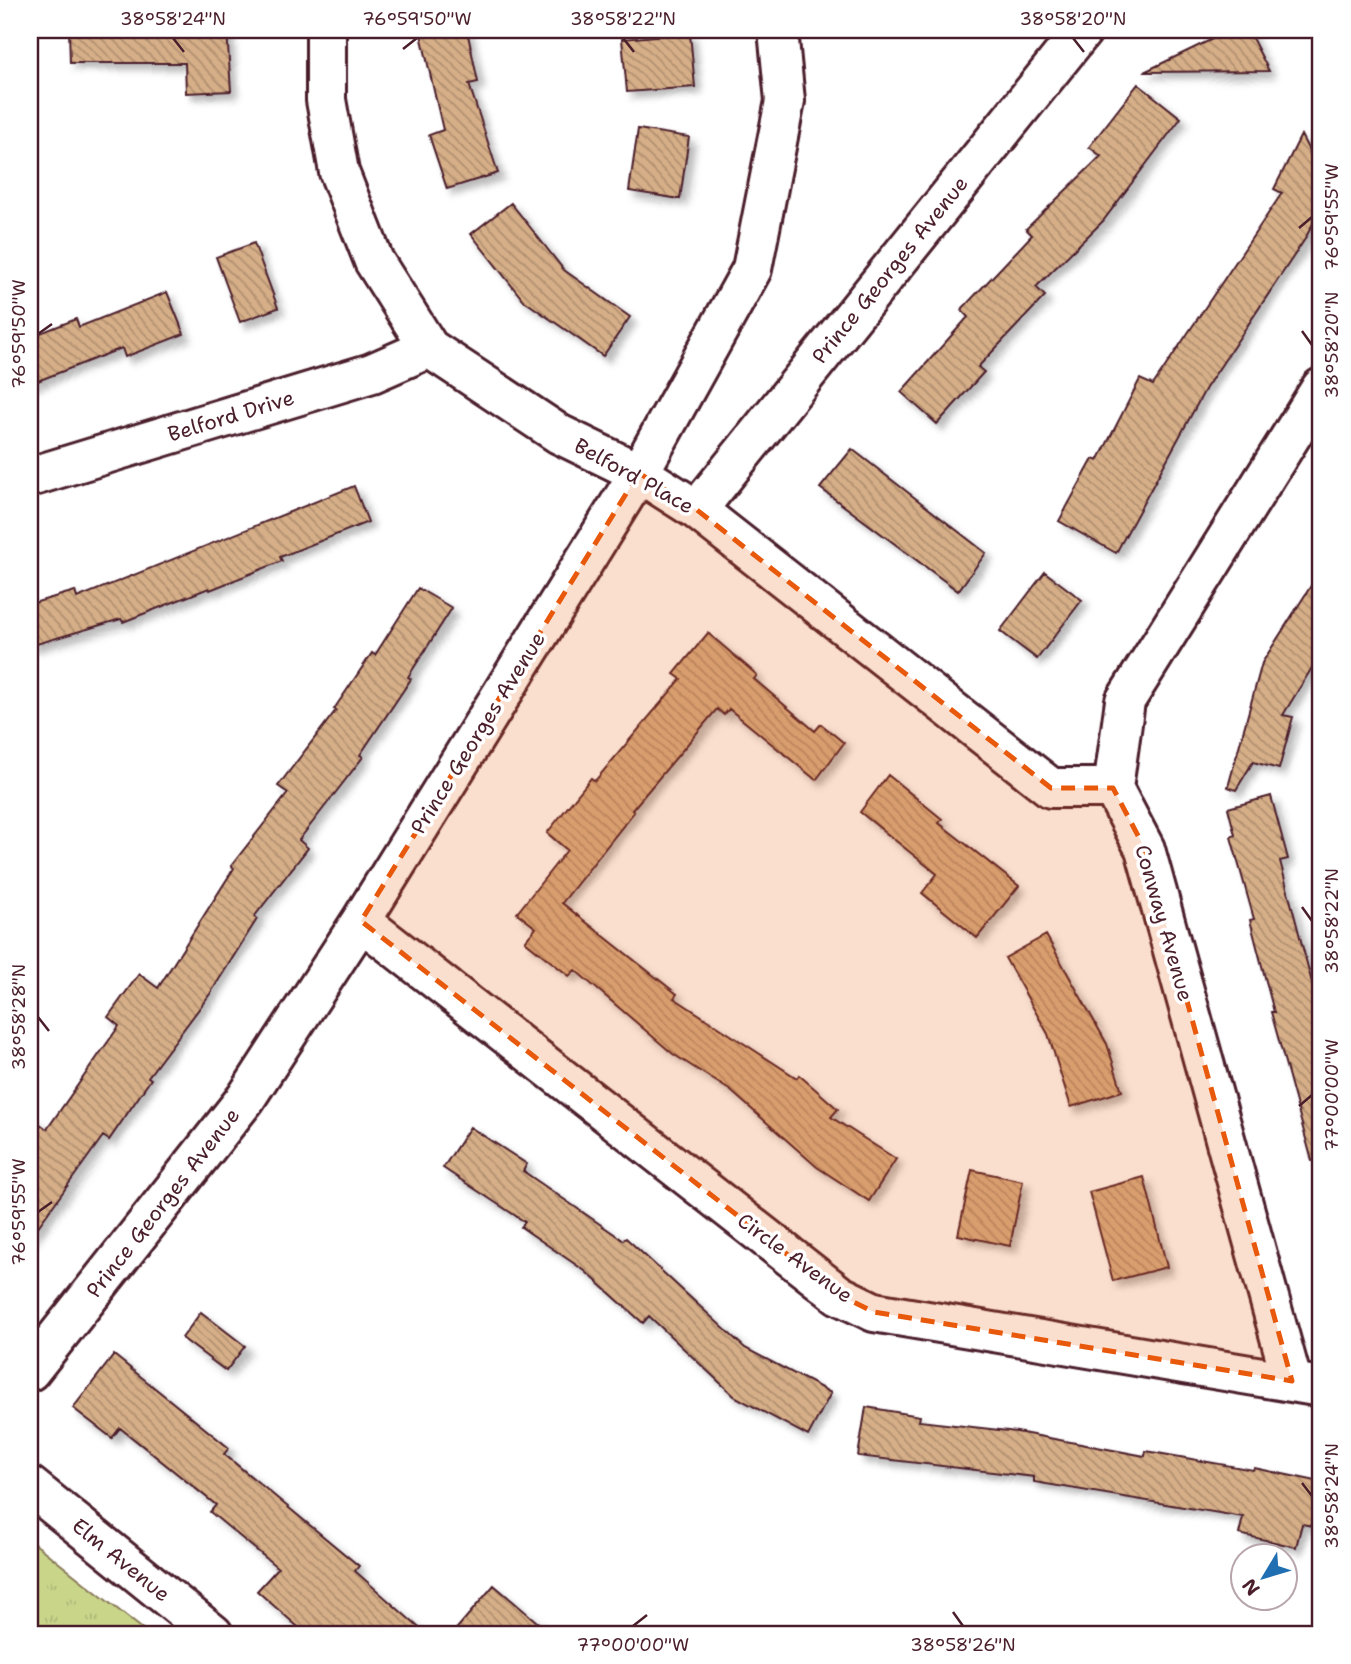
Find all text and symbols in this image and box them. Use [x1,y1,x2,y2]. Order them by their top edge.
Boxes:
text: 38°58'24"N [120,7,226,31]
text: 76°59'50"W [362,7,472,31]
text: 38°58'22"N [570,7,676,31]
text: 38°58'20"N [1020,7,1126,31]
text: 76°59'55"W [1320,163,1344,271]
street label: Prince Georges Avenue [806,170,974,370]
text: 76°59'50"W [7,279,31,389]
text: 38°58'20"N [1320,292,1344,398]
street label: Belford Drive [164,384,298,448]
street label: Belford Place [569,432,699,520]
street label: Prince Georges Avenue [404,626,552,840]
street label: Conway Avenue [1128,841,1200,1005]
text: 38°58'22"N [1320,868,1344,974]
text: 38°58'28"N [7,964,31,1070]
text: 77°00'00"W [1320,1039,1344,1151]
street label: Prince Georges Avenue [80,1102,246,1304]
text: 76°59'55"W [7,1158,31,1266]
street label: Circle Avenue [732,1207,858,1309]
text: 38°58'24"N [1320,1443,1344,1549]
street label: Elm Avenue [66,1512,176,1608]
north arrow [1228,1542,1298,1612]
text: N [1237,1574,1265,1601]
text: 77°00'00"W [577,1633,689,1657]
text: 38°58'26"N [910,1633,1016,1657]

